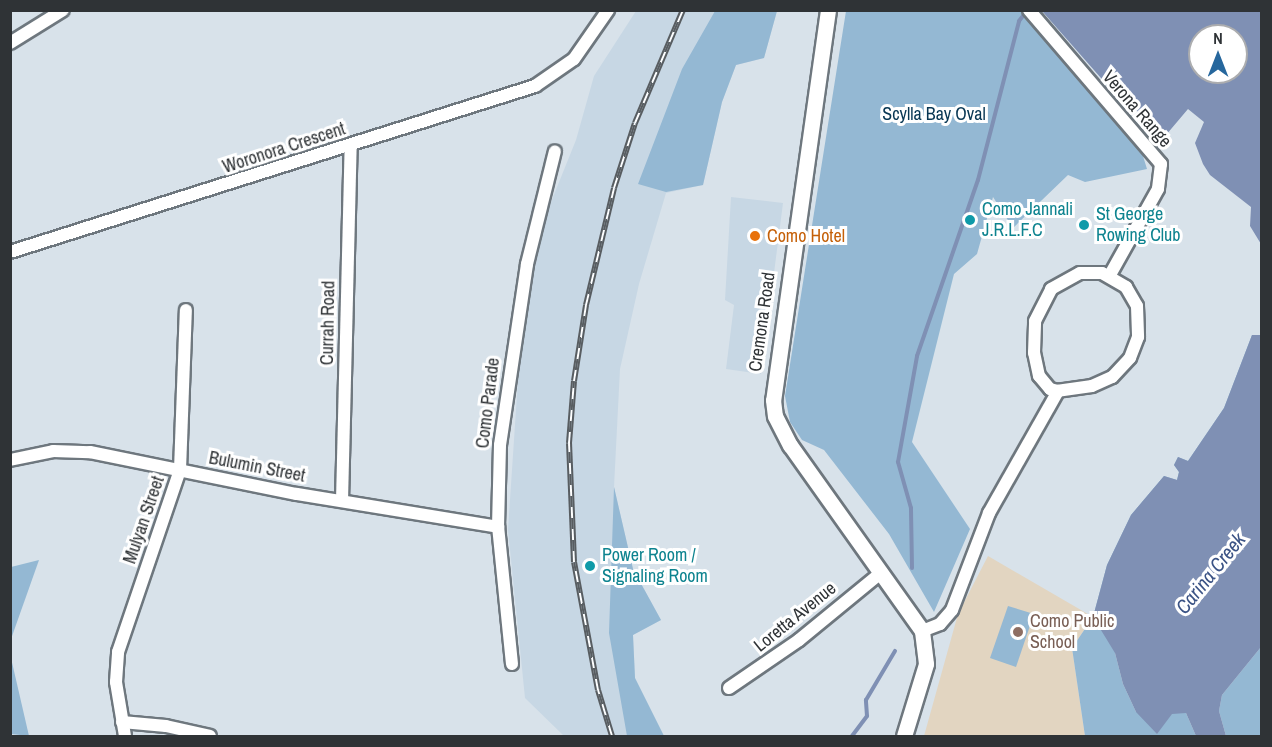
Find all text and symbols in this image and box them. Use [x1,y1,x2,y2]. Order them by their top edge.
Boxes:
north arrow [1188,24,1248,84]
text: N [1213,27,1223,49]
street label: Verona Range [1098,66,1176,152]
park label: Scylla Bay Oval [882,103,986,125]
street label: Woronora Crescent [220,118,348,178]
place label: Como Jannali J.R.L.F.C [982,199,1073,242]
place label: St George Rowing Club [1096,204,1180,246]
marker: Como Jannali J.R.L.F.C [963,213,977,227]
marker: St George Rowing Club [1077,218,1091,232]
place label: Como Hotel [767,225,845,247]
marker: Como Hotel [748,229,762,243]
street label: Cremona Road [744,271,780,373]
street label: Currah Road [316,281,340,365]
street label: Como Parade [472,356,504,450]
street label: Bulumin Street [207,447,307,487]
street label: Mulyan Street [119,473,169,567]
water label: Carina Creek [1170,528,1250,618]
place label: Power Room / Signaling Room [602,545,708,588]
marker: Power Room / Signaling Room [583,559,597,573]
street label: Loretta Avenue [749,577,841,657]
place label: Como Public School [1030,611,1114,654]
marker: Como Public School [1011,625,1025,639]

